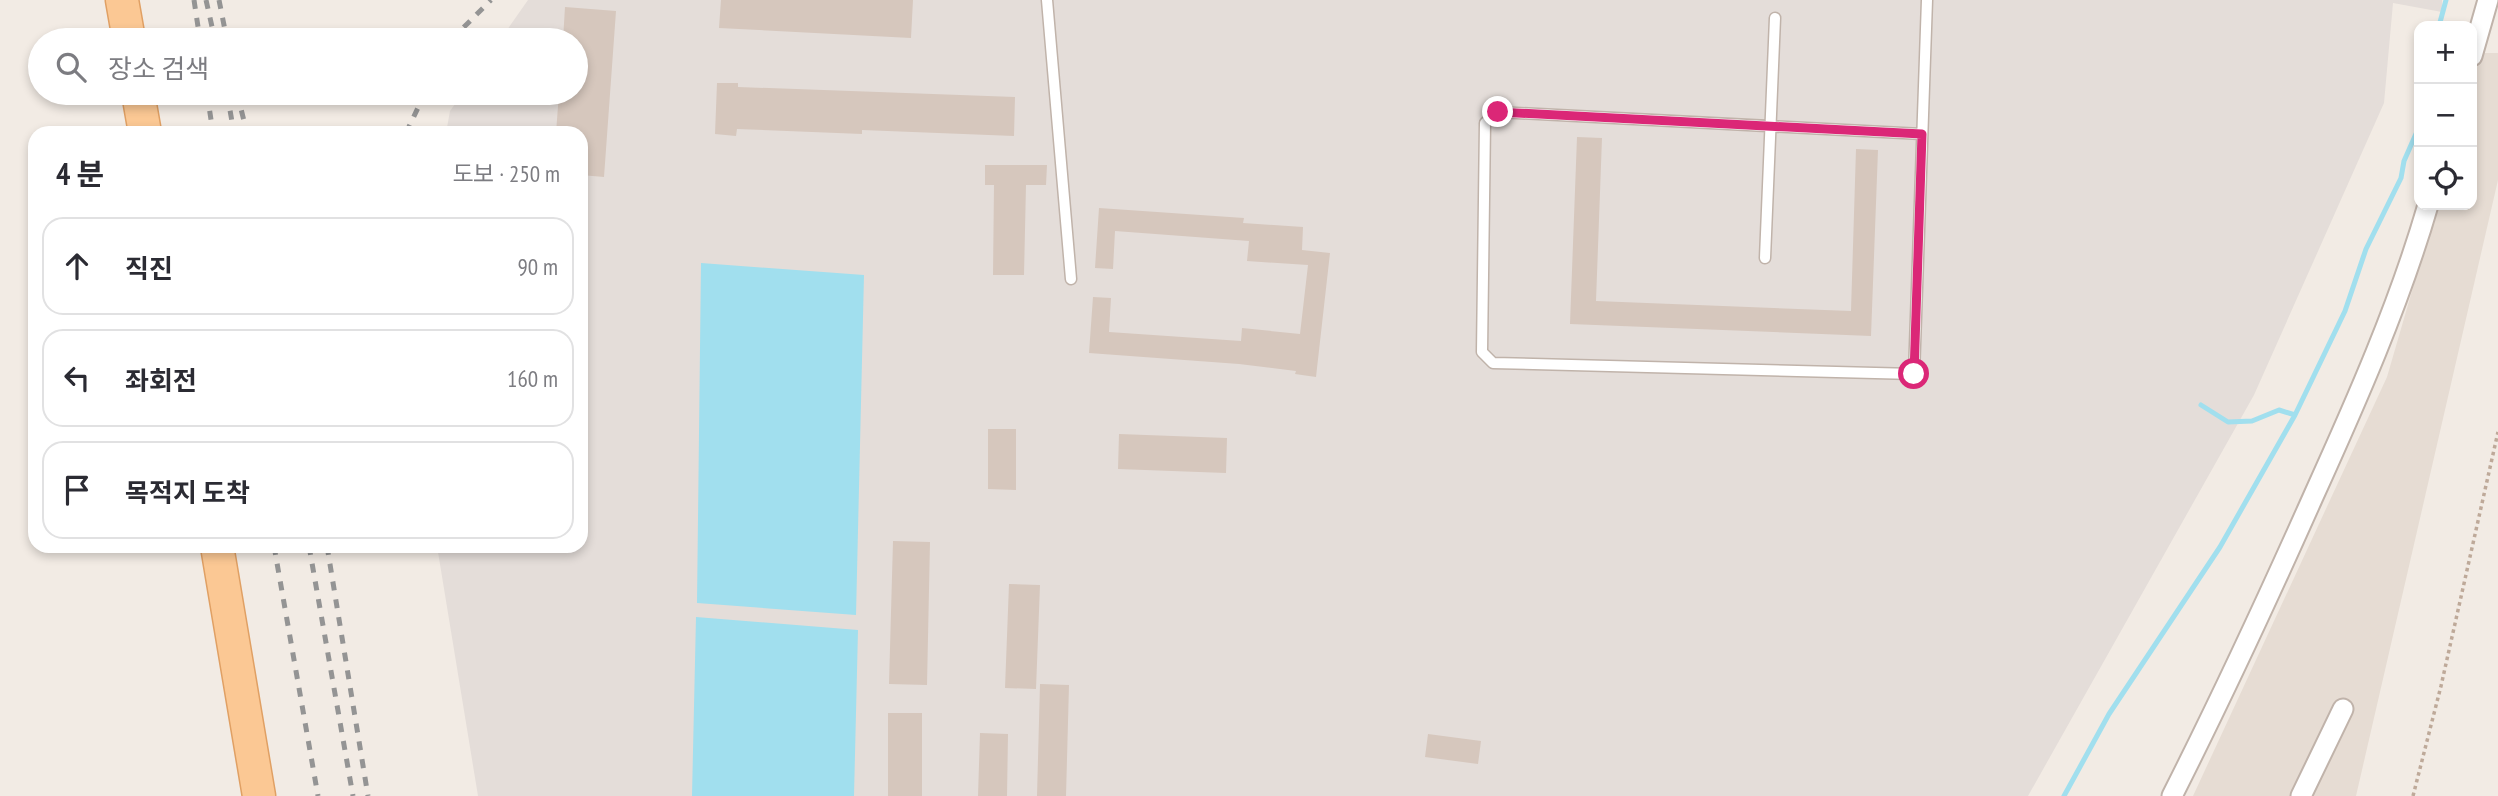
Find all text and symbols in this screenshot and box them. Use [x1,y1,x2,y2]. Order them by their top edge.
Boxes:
map controls [2414,21,2477,210]
button: + [2414,21,2477,84]
search box [28,28,588,105]
icon: search [52,48,90,86]
text: 장소 검색 [108,52,209,85]
button: − [2414,84,2477,147]
route end [1482,96,1513,127]
button: locate [2414,147,2477,210]
text: 4 분 [56,154,104,193]
text: 도보 · 250 m [452,159,560,188]
icon: ahead [58,247,96,285]
text: 직진 [125,252,173,285]
text: 90 m [517,252,558,281]
route start [1898,358,1929,389]
icon: left [58,359,96,397]
text: 좌회전 [125,364,197,397]
text: 160 m [507,364,558,393]
icon: arrive [58,471,96,509]
text: 목적지 도착 [125,476,250,509]

